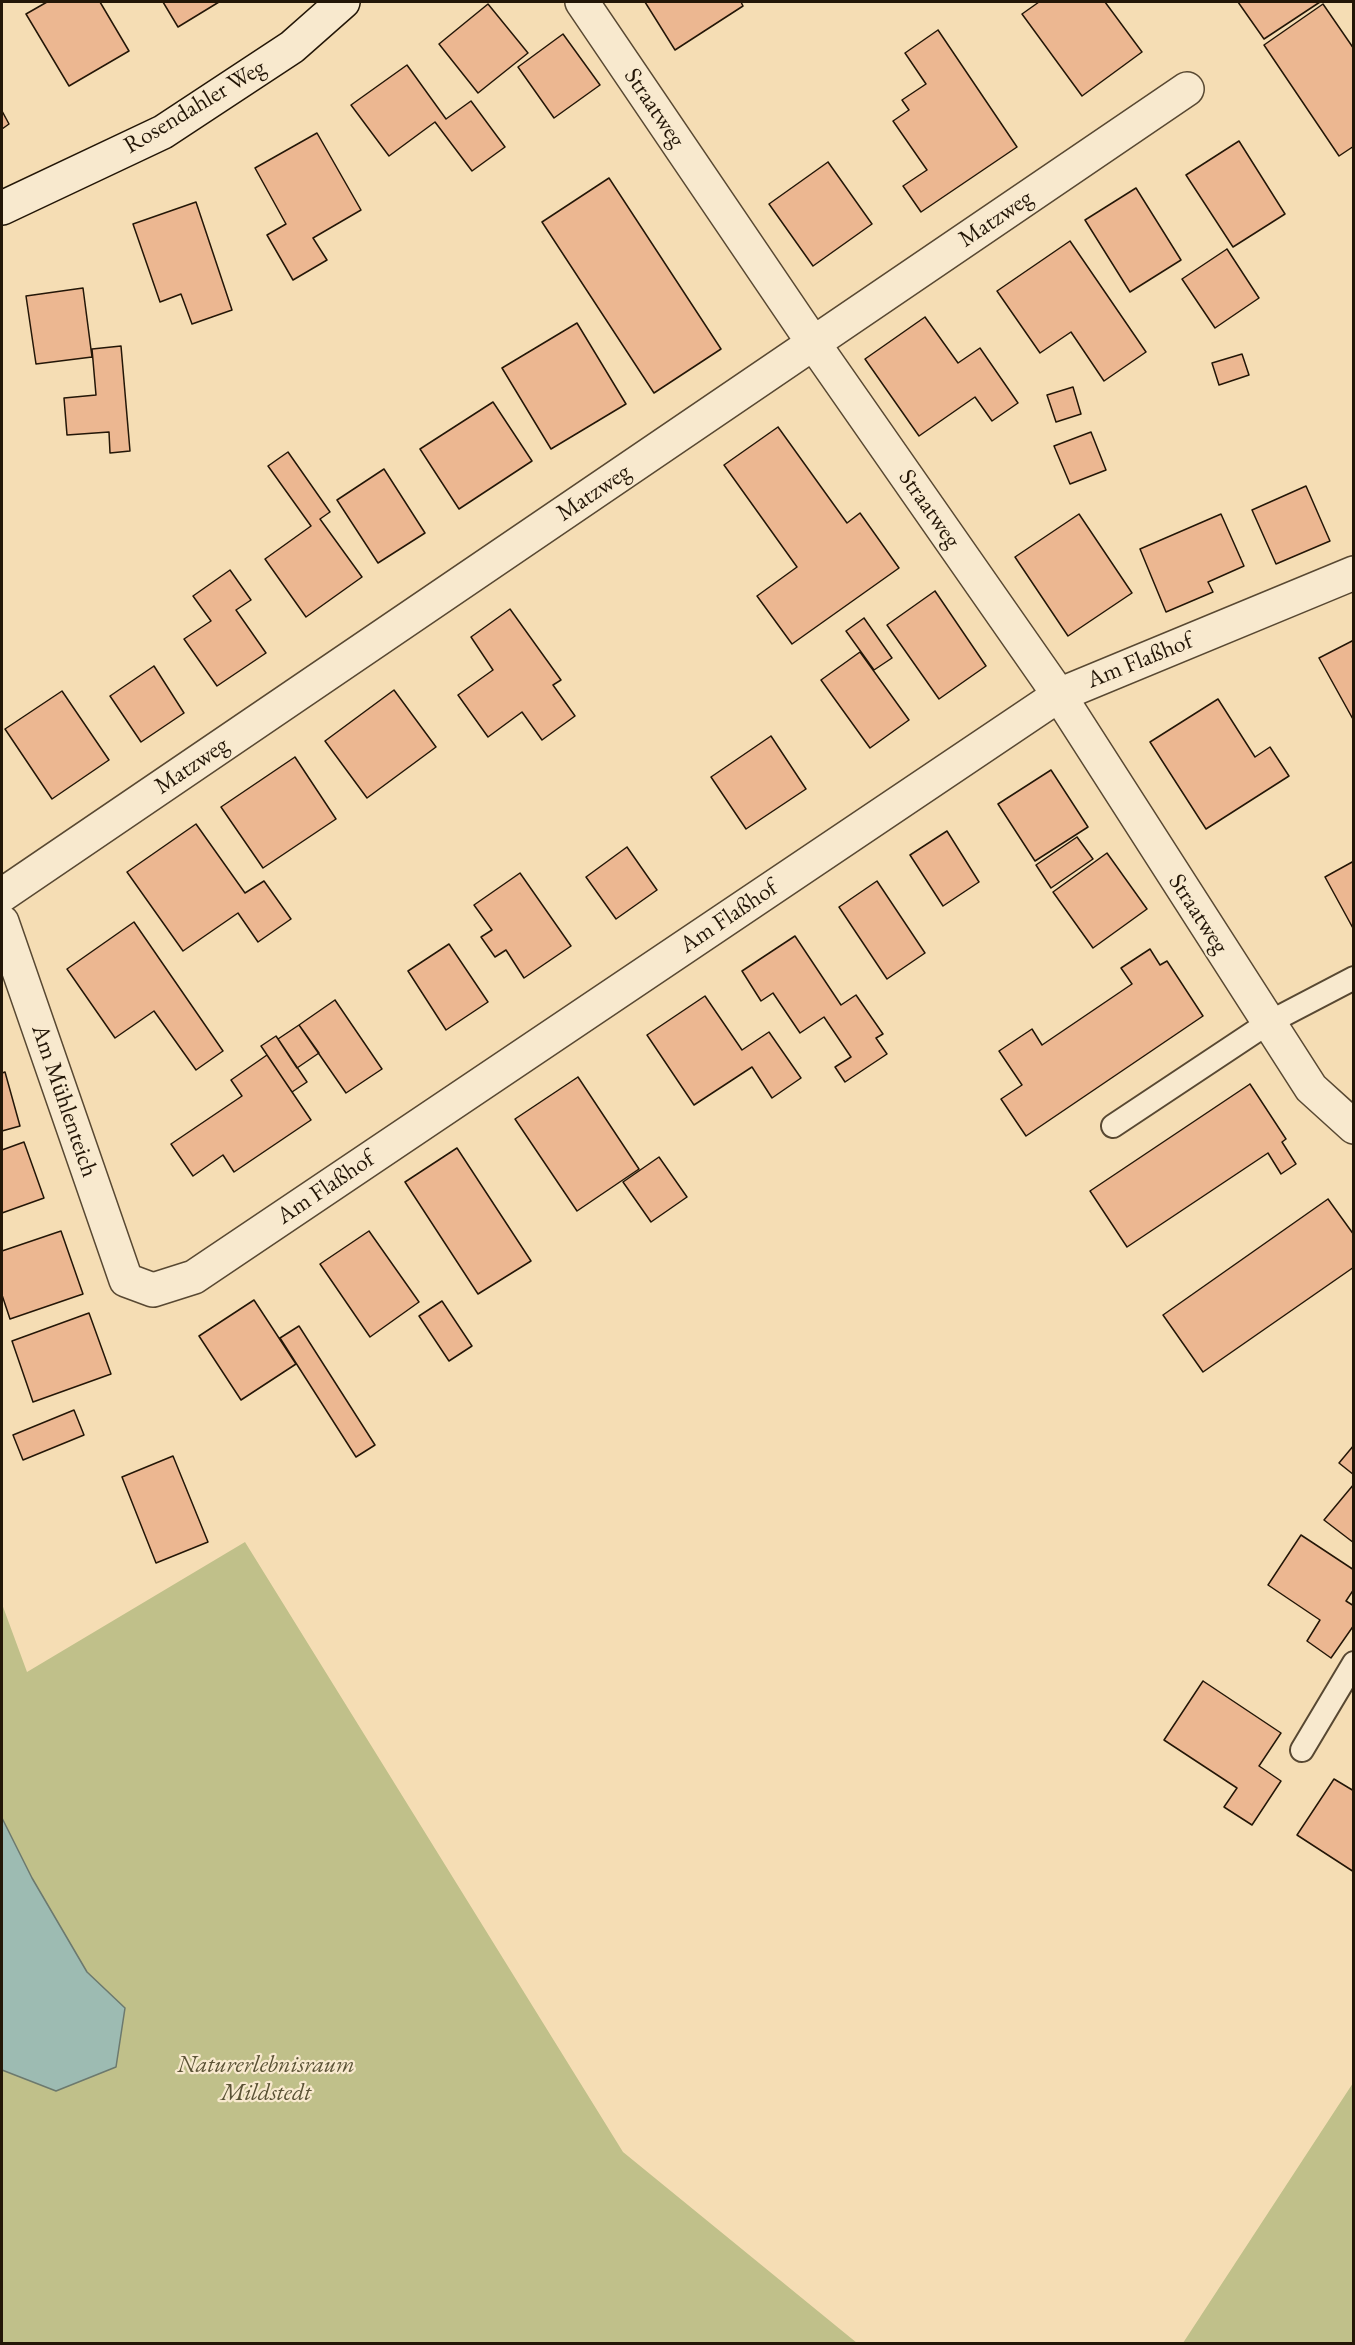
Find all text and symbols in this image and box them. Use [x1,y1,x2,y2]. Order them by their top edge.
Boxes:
street label: Rosendahler Weg [119,53,271,161]
street label: Straatweg [617,63,691,153]
street label: Matzweg [954,184,1038,254]
street label: Matzweg [552,458,636,528]
street label: Straatweg [892,464,966,554]
street label: Am Flaßhof [1083,627,1197,695]
street label: Matzweg [150,731,234,801]
street label: Straatweg [1162,869,1234,959]
street label: Am Flaßhof [675,874,783,960]
street label: Am Mühlenteich [24,1021,104,1181]
street label: Am Flaßhof [272,1145,380,1231]
park label: Naturerlebnisraum Mildstedt [177,2051,355,2107]

